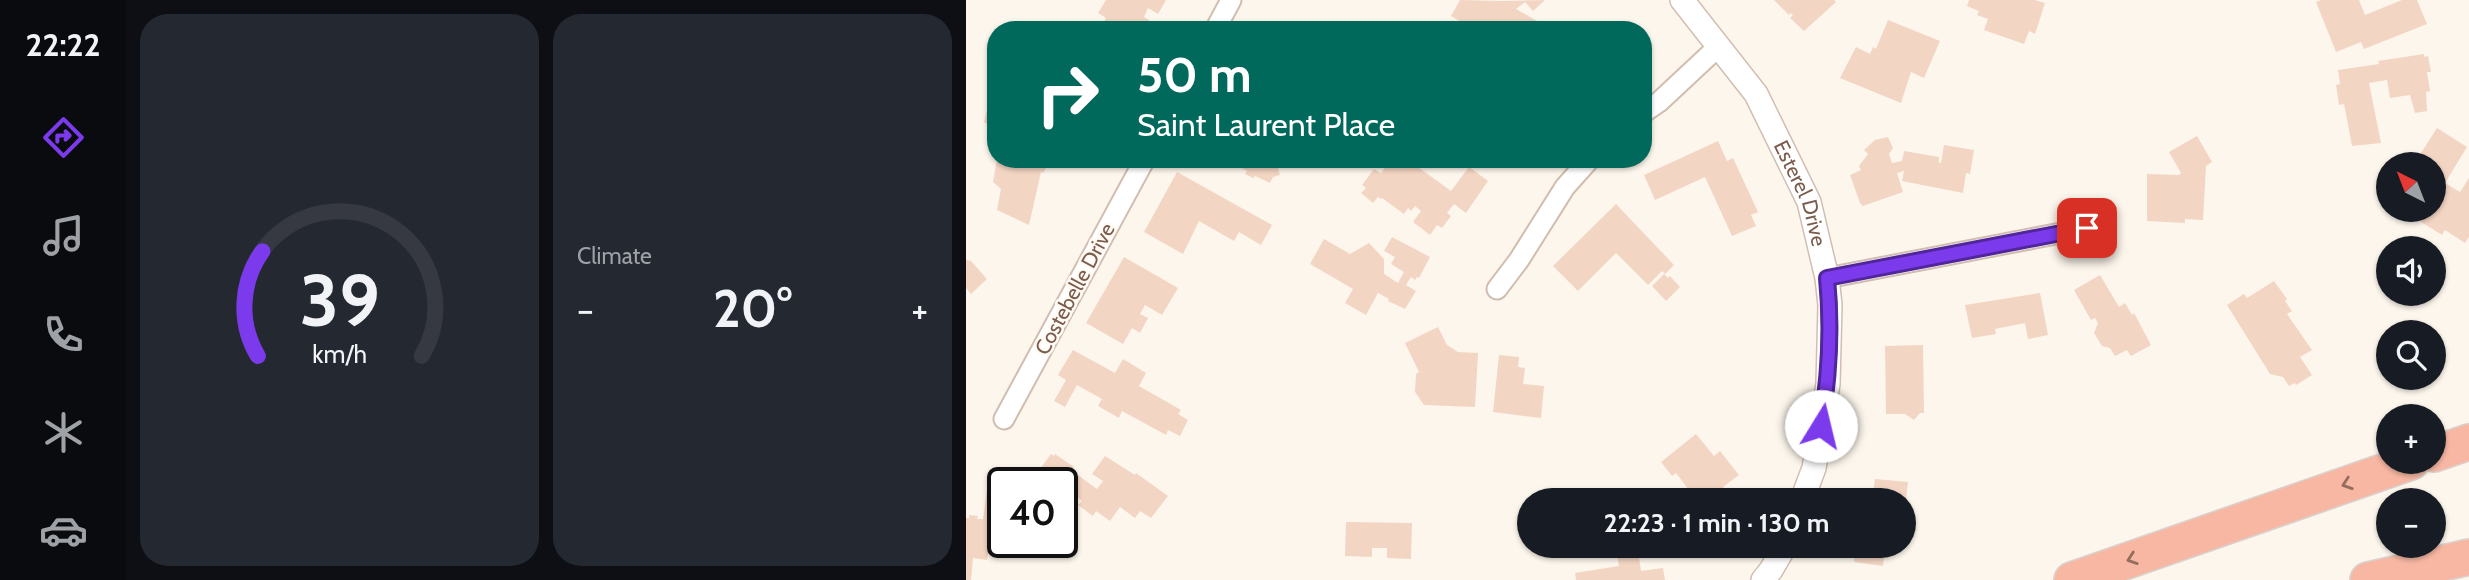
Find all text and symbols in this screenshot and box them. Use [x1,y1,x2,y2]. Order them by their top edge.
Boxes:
text: 22:22 [26,25,100,64]
text: 50 m [1137,45,1252,104]
icon: right [1022,49,1113,140]
text: Saint Laurent Place [1137,105,1395,144]
icon: directions [39,113,88,162]
street label: Esterel Drive [1769,136,1832,249]
north arrow [2376,152,2446,222]
map controls [2376,152,2446,558]
pin [2057,198,2117,258]
icon: arrive [2068,209,2106,247]
icon: music [39,211,88,260]
street label: Costebelle Drive [1029,218,1120,359]
button: sound [2376,236,2446,306]
text: Climate [577,242,652,270]
text: 39 [299,256,380,344]
text: 20° [713,277,792,340]
text: − [577,286,594,333]
text: + [911,286,928,333]
icon: phone [39,310,88,359]
button: search [2376,320,2446,390]
text: km/h [312,339,367,369]
position arrow [1784,389,1858,463]
button: + [2376,404,2446,474]
icon: climate [39,408,88,457]
speed limit sign: 40 [987,467,1078,558]
one-way arrow [2341,476,2353,490]
button: − [2376,488,2446,558]
icon: car [39,506,88,555]
text: 22:23 · 1 min · 130 m [1604,507,1829,539]
one-way arrow [2126,551,2138,565]

